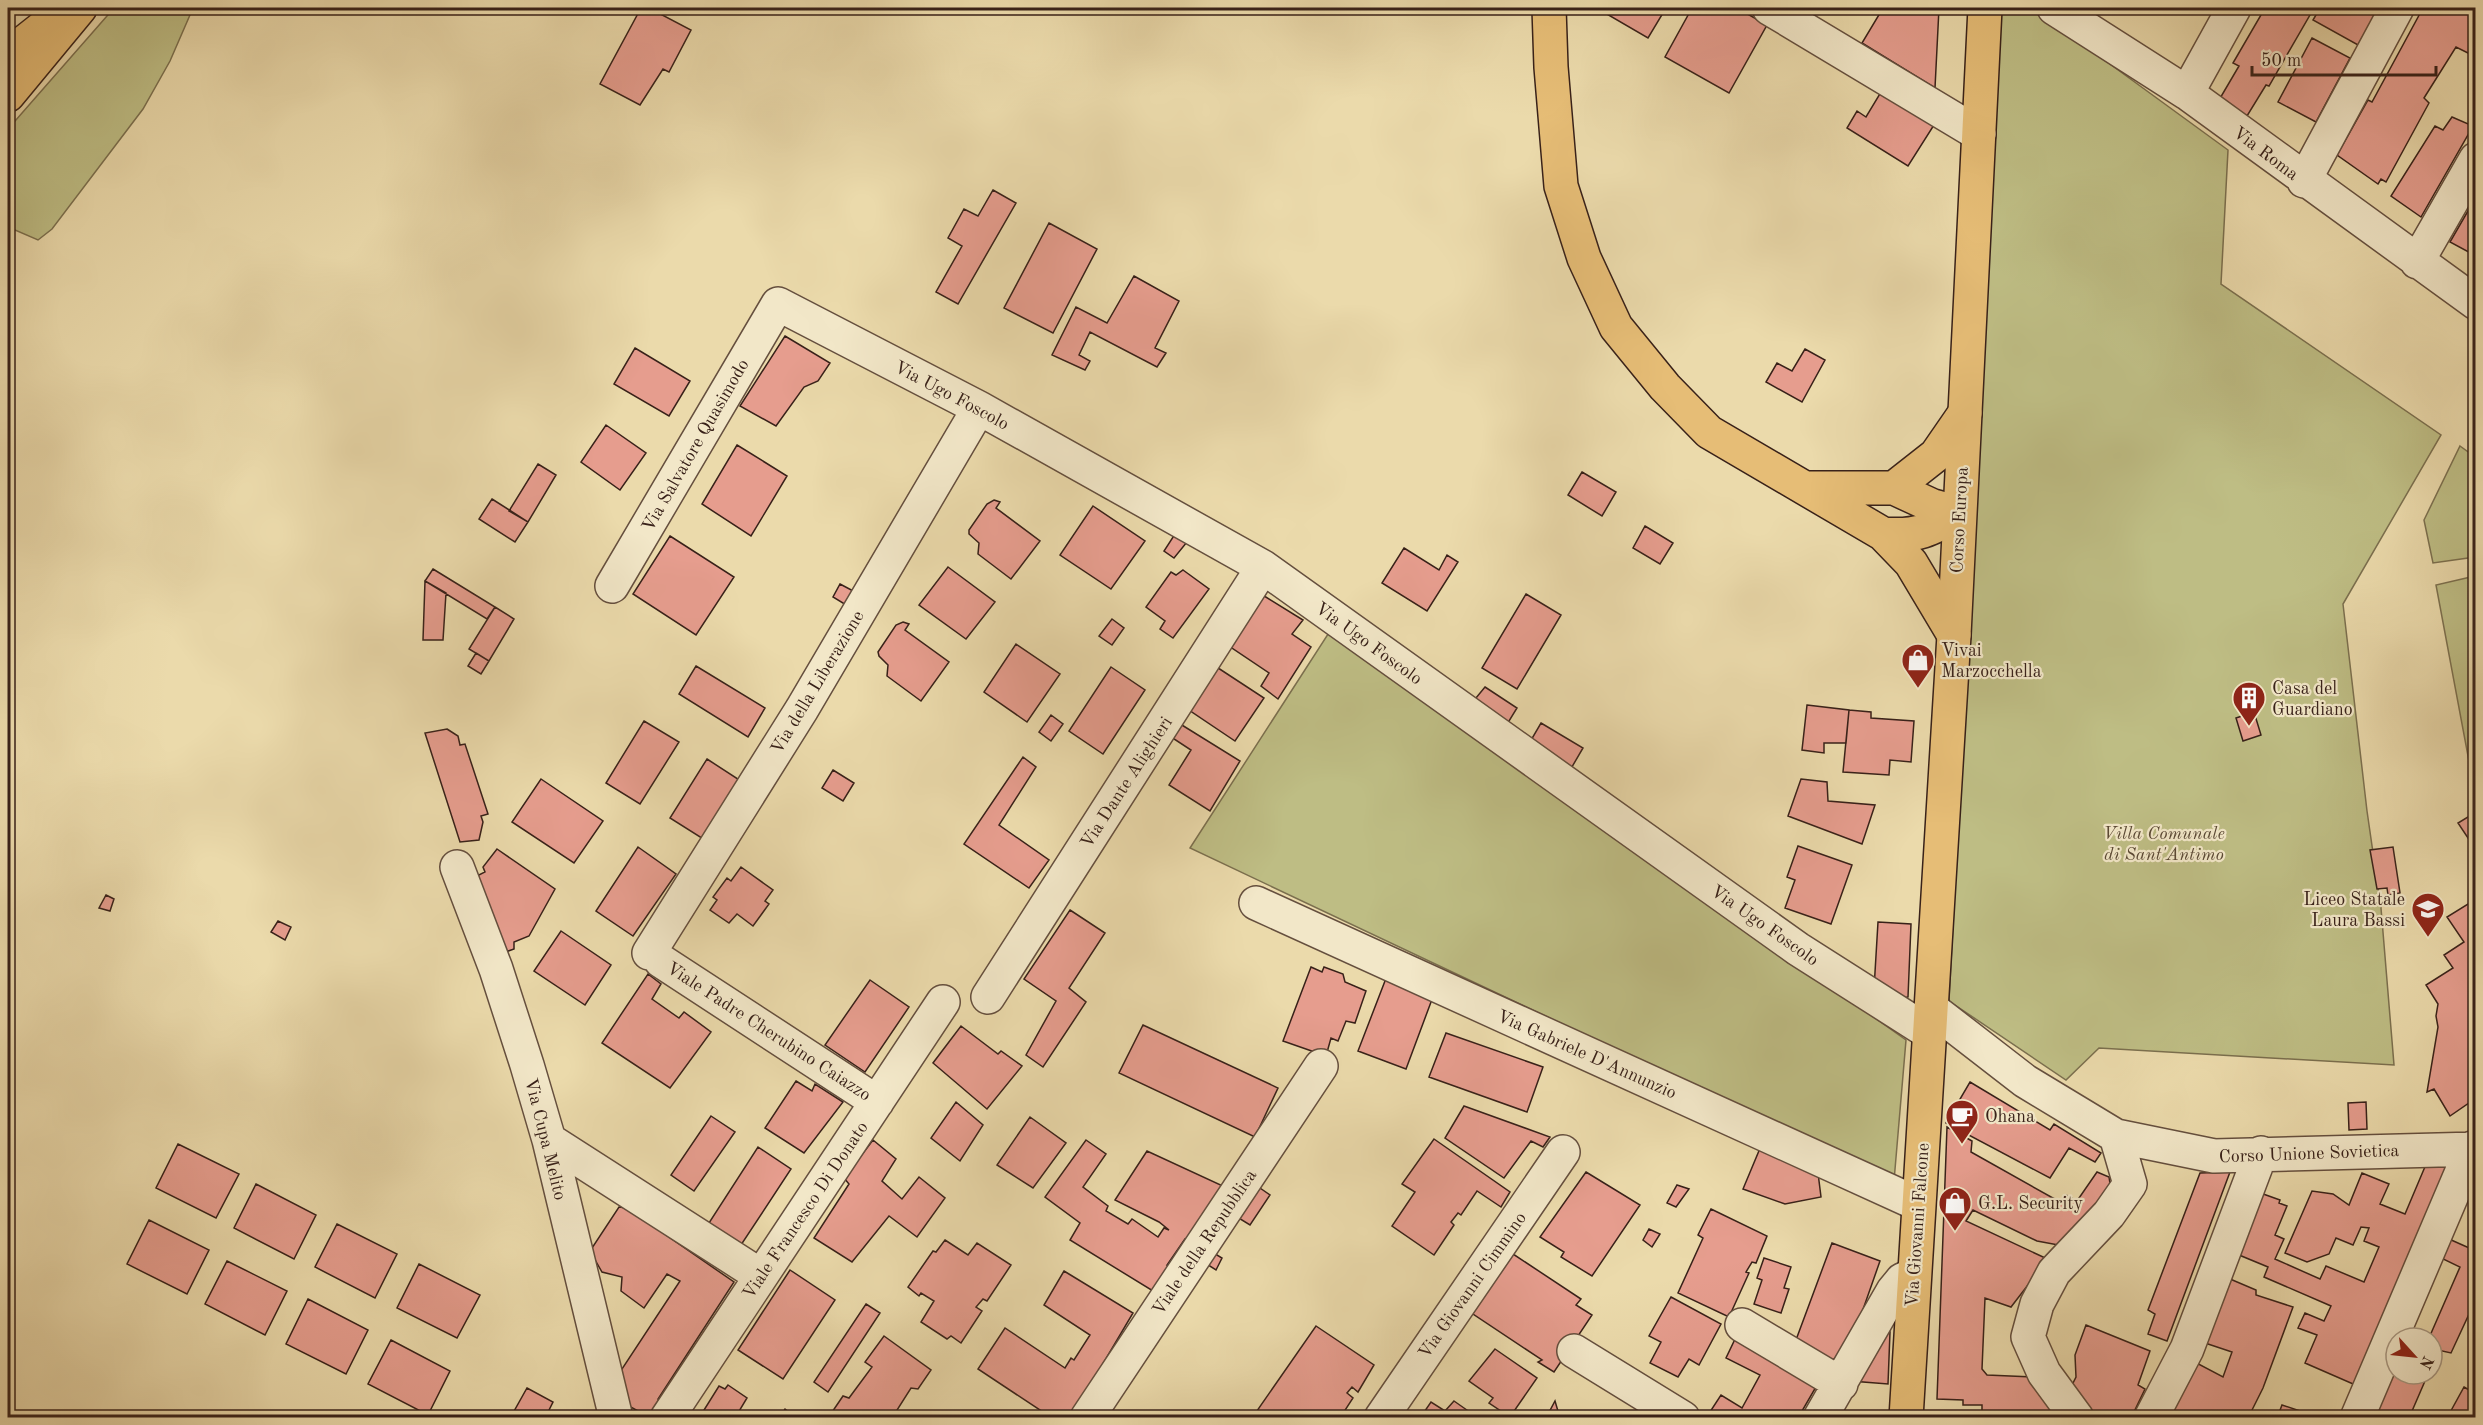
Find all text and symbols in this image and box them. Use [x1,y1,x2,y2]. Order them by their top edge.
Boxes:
scale bar [2252,39,2436,77]
text: 50 m [2261,52,2301,70]
street label: Via Roma [2229,123,2302,184]
street label: Via Salvatore Quasimodo [639,356,753,535]
street label: Via Ugo Foscolo [891,358,1012,434]
street label: Corso Europa [1948,466,1972,574]
street label: Via Ugo Foscolo [1312,599,1425,688]
street label: Via della Liberazione [768,608,868,757]
shop icon: Vivai Marzocchella [1900,642,1936,689]
place label: Vivai Marzocchella [1941,642,2042,681]
building icon: Casa del Guardiano [2231,680,2267,727]
place label: Casa del Guardiano [2272,680,2353,719]
street label: Via Dante Alighieri [1078,714,1176,851]
park label: Villa Comunale di Sant'Antimo [2103,825,2225,864]
street label: Via Ugo Foscolo [1707,882,1822,970]
place label: Liceo Statale Laura Bassi [2303,891,2405,930]
school or university icon: Liceo Statale Laura Bassi [2410,891,2446,938]
street label: Viale Padre Cherubino Caiazzo [663,959,874,1105]
street label: Via Gabriele D'Annunzio [1494,1007,1679,1103]
street label: Via Cupa Melito [521,1076,569,1202]
cafe icon: Ohana [1944,1098,1980,1145]
place label: Ohana [1985,1108,2035,1126]
street label: Viale Francesco Di Donato [740,1119,872,1303]
street label: Via Giovanni Falcone [1903,1142,1933,1308]
street label: Corso Unione Sovietica [2218,1142,2400,1166]
street label: Viale della Repubblica [1149,1166,1260,1319]
shop icon: G.L. Security [1937,1185,1973,1232]
place label: G.L. Security [1978,1195,2084,1213]
street label: Via Giovanni Cimmino [1416,1209,1530,1362]
north arrow [2384,1326,2444,1386]
text: N [2415,1353,2435,1372]

